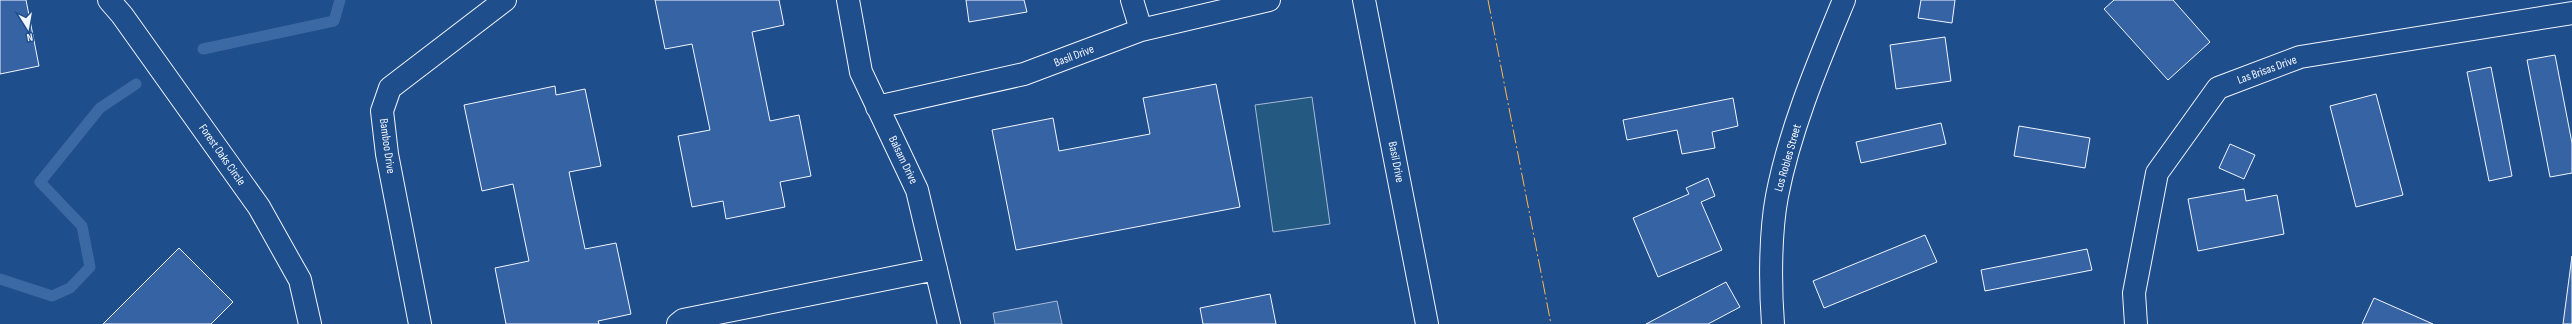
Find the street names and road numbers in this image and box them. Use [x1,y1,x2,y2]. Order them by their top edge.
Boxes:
street label: Basil Drive [1052,41,1096,70]
street label: Las Brisas Drive [2235,52,2299,88]
street label: Bamboo Drive [376,117,398,175]
street label: Forest Oaks Circle [195,121,249,189]
street label: Los Robles Street [1771,122,1805,193]
street label: Balsam Drive [885,133,921,187]
street label: Basil Drive [1385,140,1407,184]

